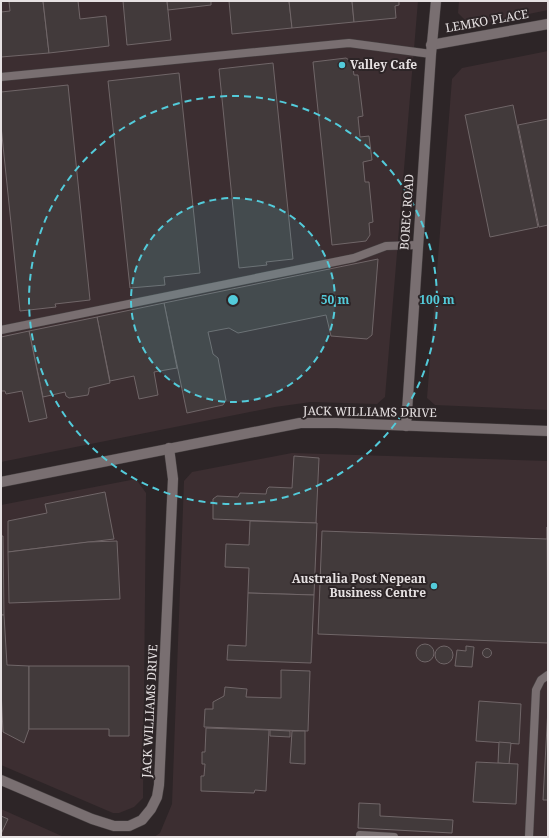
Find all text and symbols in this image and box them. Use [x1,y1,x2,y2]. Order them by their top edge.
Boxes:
street label: LEMKO PLACE [444,5,530,36]
place label: Valley Cafe [350,56,417,73]
marker: Valley Cafe [337,60,347,70]
street label: BOREC ROAD [395,173,418,251]
text: 50 m [321,291,349,308]
text: 100 m [419,291,455,308]
centre of rings [226,293,240,307]
street label: JACK WILLIAMS DRIVE [302,402,437,421]
place label: Australia Post Nepean Business Centre [292,570,426,601]
marker: Australia Post Nepean Business Centre [429,581,439,591]
street label: JACK WILLIAMS DRIVE [137,644,161,779]

